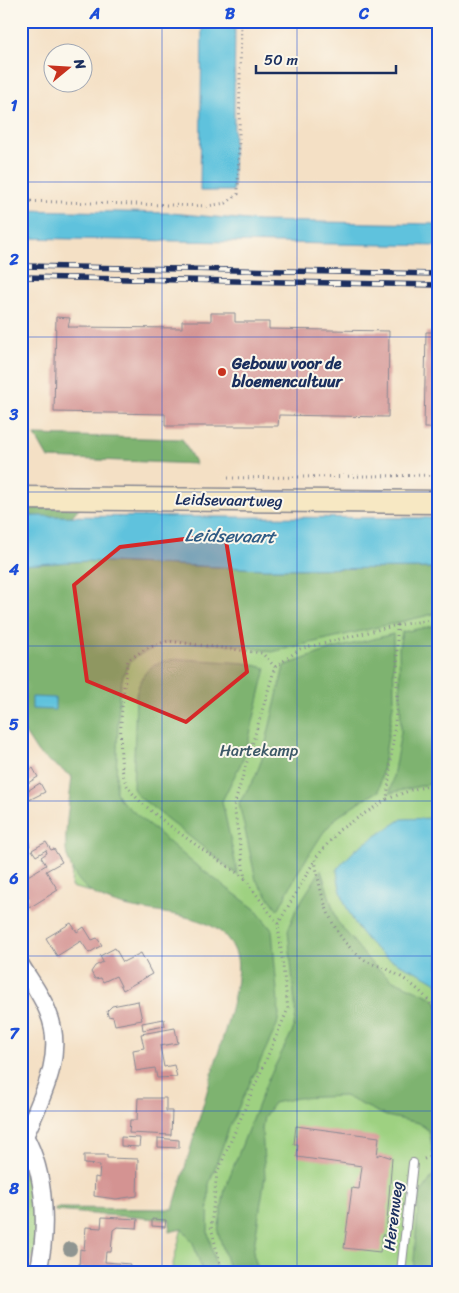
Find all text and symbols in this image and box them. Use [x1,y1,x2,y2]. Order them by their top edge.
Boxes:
text: A [89,0,100,28]
text: B [225,0,236,28]
text: C [358,0,370,28]
north arrow [42,42,92,92]
scale bar [256,42,396,74]
text: 50 m [264,47,299,73]
text: N [66,55,93,73]
text: 1 [11,91,18,120]
text: 2 [8,245,19,274]
place label: Gebouw voor de bloemencultuur [231,349,344,396]
marker: Gebouw voor de bloemencultuur [216,366,228,378]
text: 3 [9,400,19,429]
street label: Leidsevaartweg [175,485,283,515]
water label: Leidsevaart [184,519,278,553]
text: 4 [8,555,19,584]
text: 5 [9,710,19,739]
park label: Hartekamp [220,736,299,765]
text: 6 [8,864,19,893]
text: 7 [9,1019,20,1048]
text: 8 [8,1174,19,1203]
street label: Herenweg [374,1180,412,1252]

